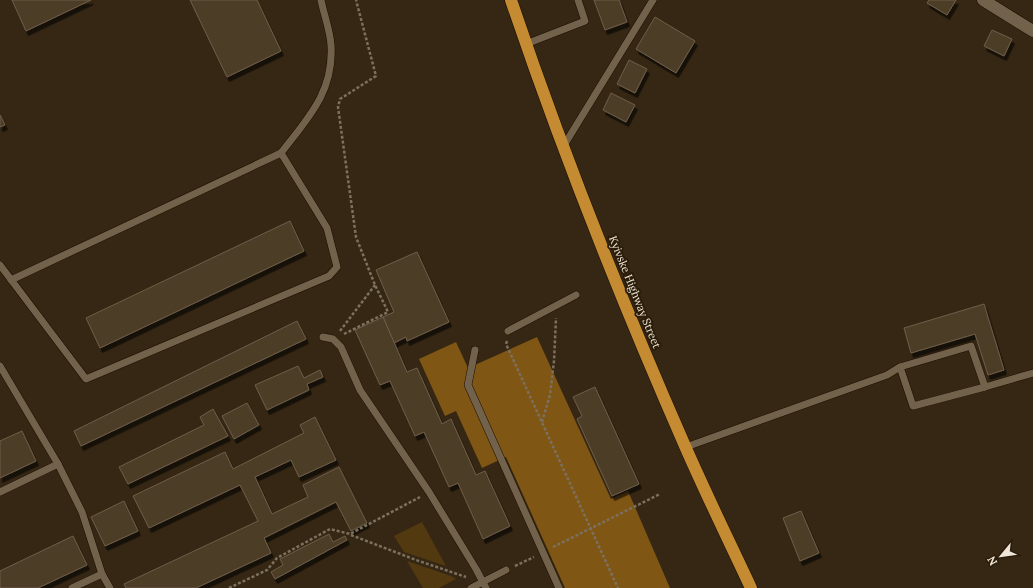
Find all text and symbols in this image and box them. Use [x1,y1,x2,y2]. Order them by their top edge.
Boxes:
street label: Kyivske Highway Street [606,234,664,351]
north arrow [981,536,1021,576]
text: N [984,553,1000,568]

